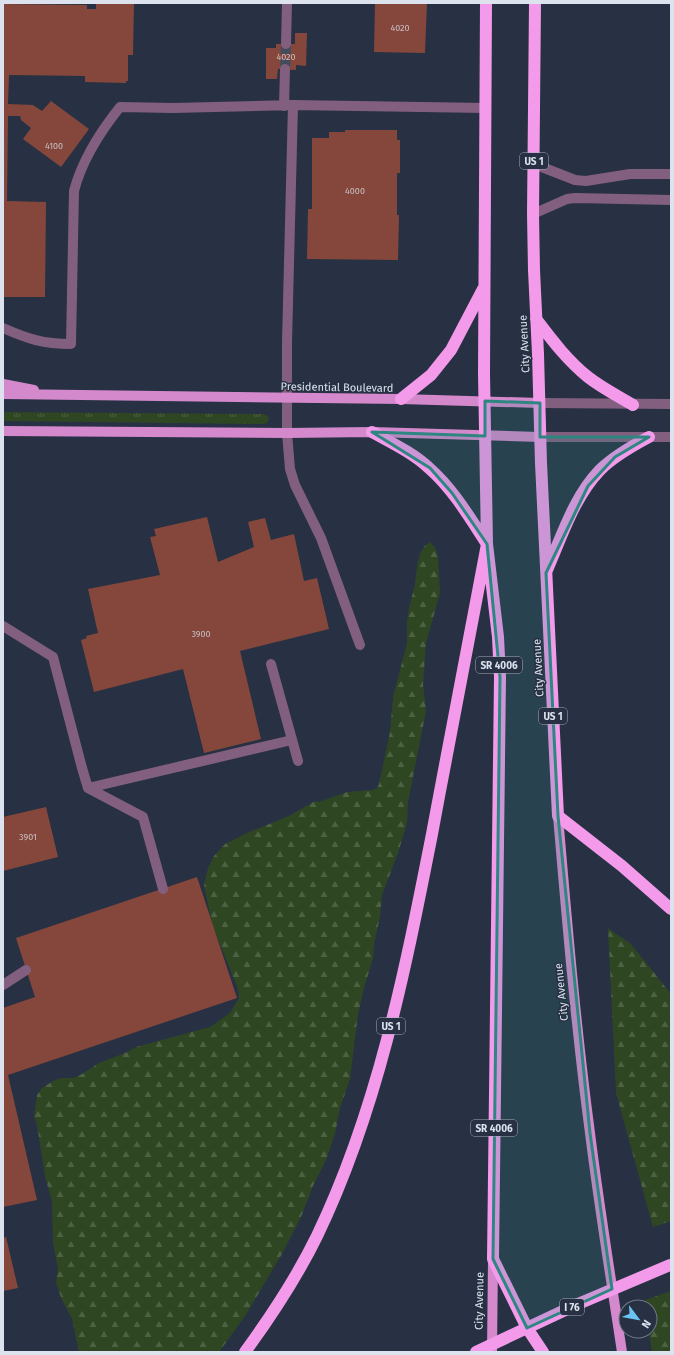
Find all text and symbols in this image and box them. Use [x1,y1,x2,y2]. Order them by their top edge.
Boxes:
house number: 4020 [390,23,410,33]
house number: 4020 [276,52,296,62]
house number: 4100 [45,141,63,151]
road number: US 1 [520,153,548,169]
house number: 4000 [345,186,365,196]
street label: City Avenue [516,315,533,373]
street label: Presidential Boulevard [280,380,393,395]
house number: 3900 [191,629,211,639]
street label: City Avenue [530,639,547,697]
road number: SR 4006 [476,657,522,673]
road number: US 1 [539,708,567,724]
house number: 3901 [19,832,37,842]
street label: City Avenue [552,962,571,1021]
road number: US 1 [377,1018,405,1034]
road number: SR 4006 [471,1120,517,1136]
street label: City Avenue [472,1272,487,1330]
road number: I 76 [560,1299,584,1315]
north arrow [618,1299,658,1339]
text: N [639,1317,654,1331]

